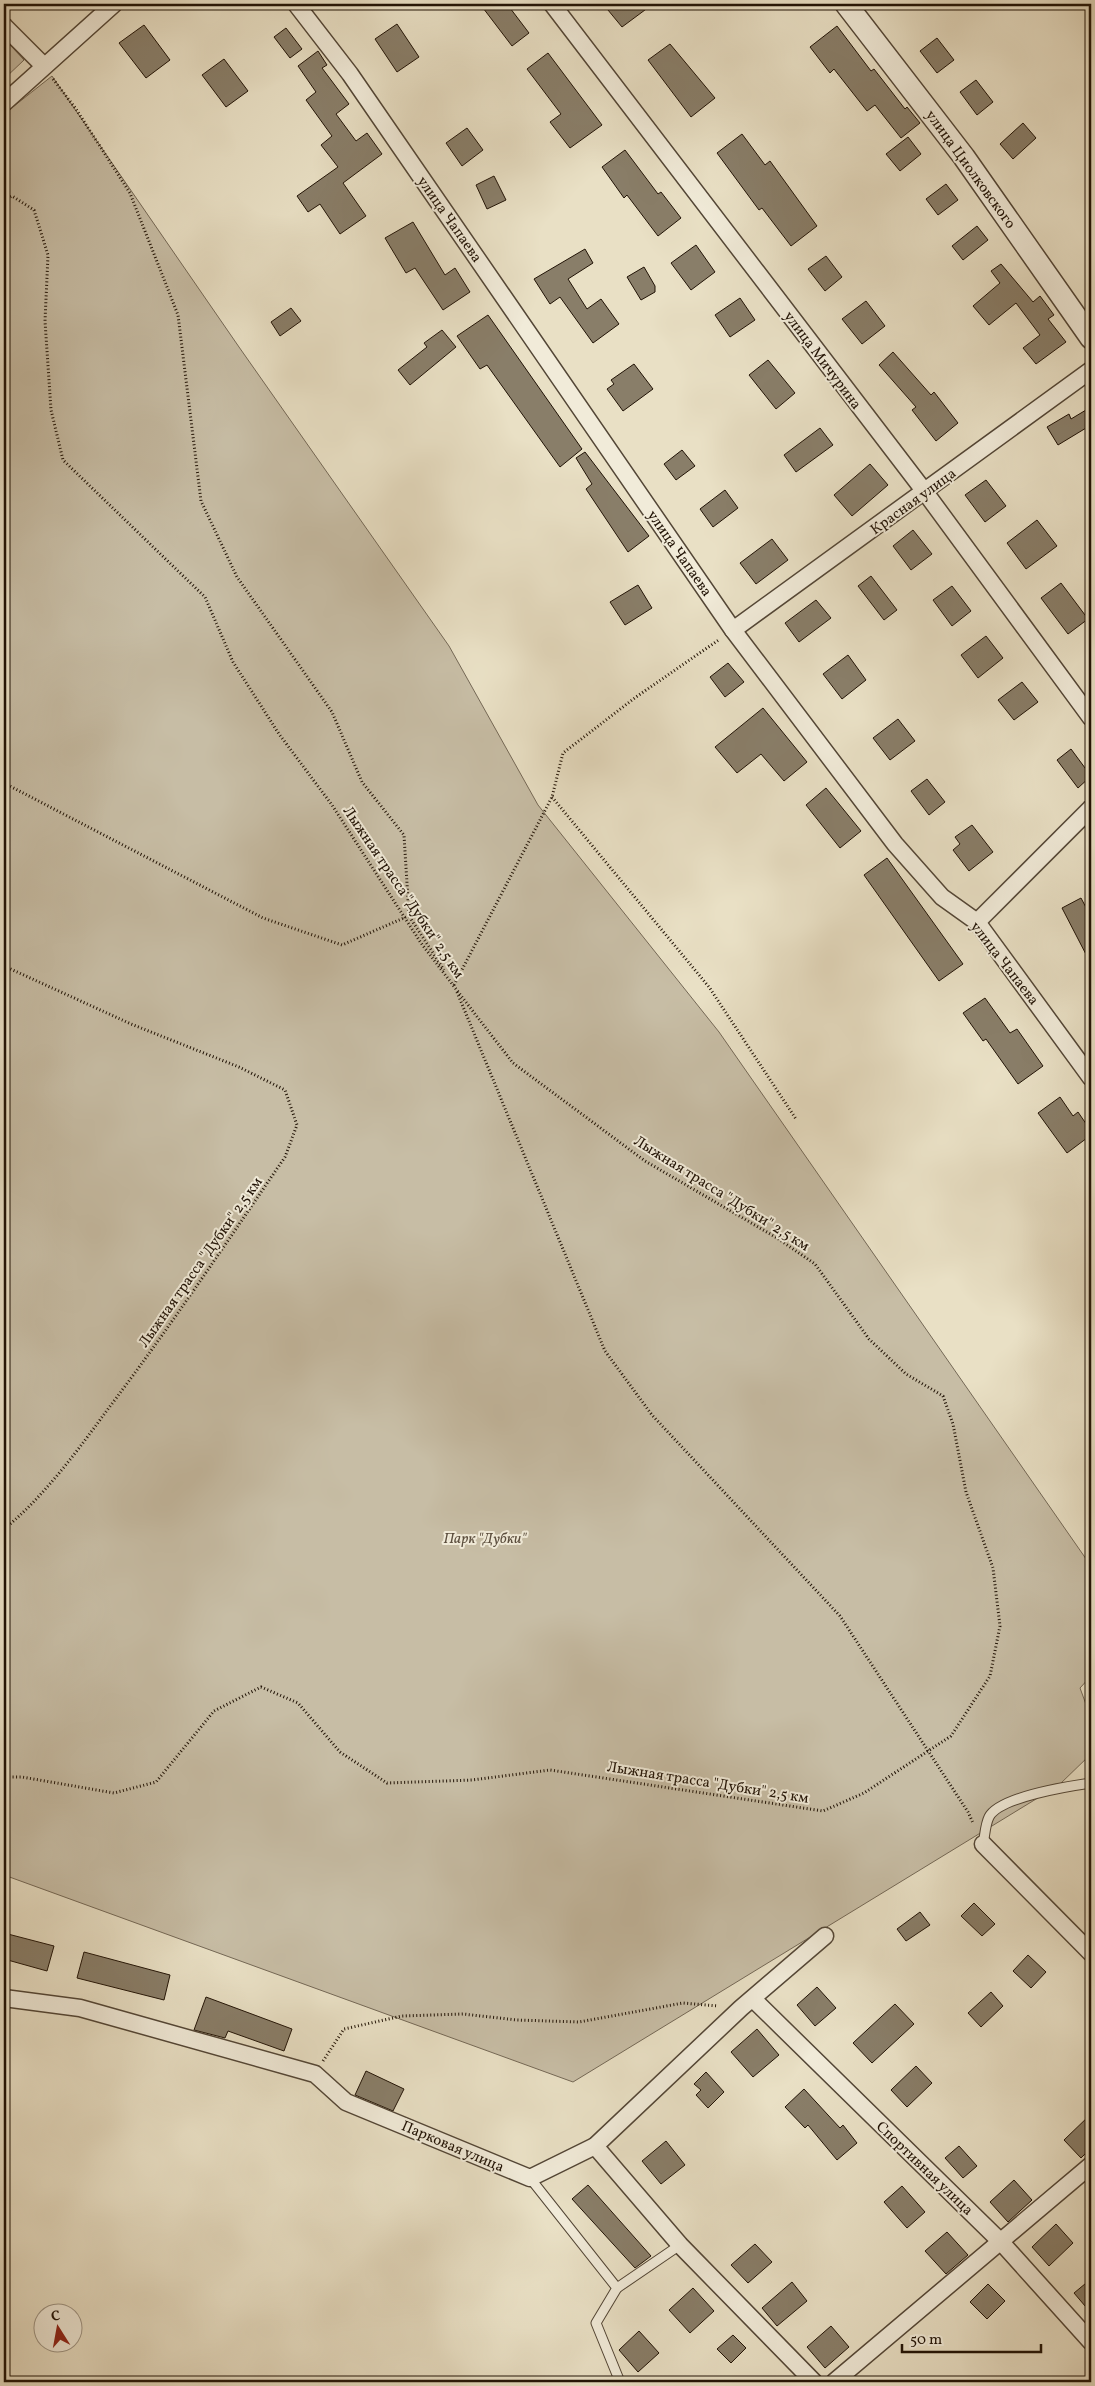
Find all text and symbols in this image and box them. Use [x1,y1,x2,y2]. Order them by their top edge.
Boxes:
street label: улица Циолковского [920,106,1020,234]
street label: улица Чапаева [411,172,486,267]
street label: улица Мичурина [778,307,866,414]
street label: Красная улица [867,464,961,541]
street label: улица Чапаева [641,506,716,601]
street label: Лыжная трасса "Дубки" 2,5 км [337,802,468,983]
street label: улица Чапаева [964,918,1043,1010]
street label: Лыжная трасса "Дубки" 2,5 км [629,1131,813,1257]
street label: Лыжная трасса "Дубки" 2,5 км [134,1173,268,1352]
park label: Парк "Дубки" [444,1529,527,1550]
street label: Лыжная трасса "Дубки" 2,5 км [605,1757,810,1810]
street label: Парковая улица [398,2116,507,2178]
street label: Спортивная улица [871,2117,977,2221]
north arrow [32,2304,82,2354]
text: С [50,2307,62,2327]
scale bar [902,2321,1041,2353]
text: 50 m [910,2330,942,2351]

